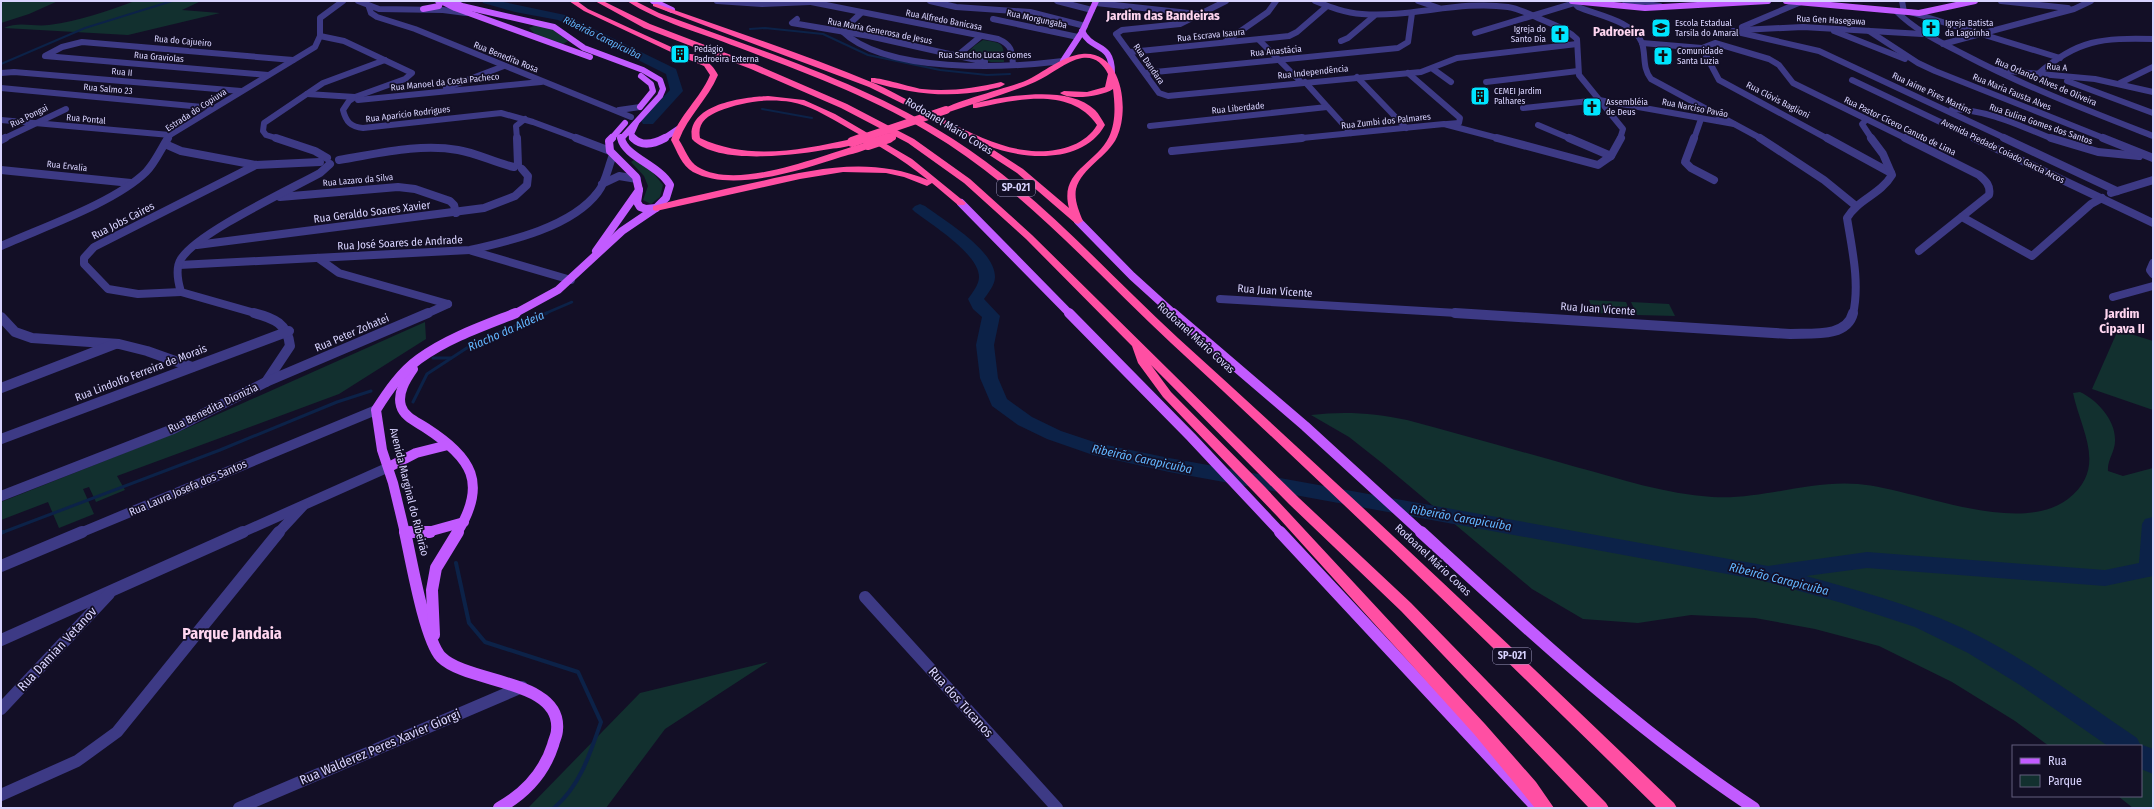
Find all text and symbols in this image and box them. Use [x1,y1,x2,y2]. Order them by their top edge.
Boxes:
street label: Rua Alfredo Banicasa [905,8,984,32]
street label: Rua Morgungaba [1006,8,1069,30]
district label: Jardim das Bandeiras [1105,8,1220,23]
water label: Ribeirão Carapicuíba [561,13,643,62]
street label: Rua Gen Hasegawa [1796,13,1866,27]
street label: Rua Maria Generosa de Jesus [827,16,933,46]
school or university icon: Escola Estadual Tarsila do Amaral [1650,17,1672,39]
church icon: Igreja Batista da Lagoínha [1920,17,1942,39]
place label: Escola Estadual Tarsila do Amaral [1675,18,1739,38]
place label: Igreja Batista da Lagoínha [1945,18,1994,38]
church icon: Igreja do Santo Dia [1549,23,1571,45]
place label: Igreja do Santo Dia [1511,24,1547,44]
district label: Padroeira [1593,24,1646,39]
street label: Rua Escrava Isaura [1177,26,1246,44]
street label: Rua do Cajueiro [154,33,213,49]
street label: Rua Benedita Rosa [472,39,540,75]
street label: Rua Dandara [1131,42,1167,87]
building icon: Pedágio Padroeira Externa [669,43,691,65]
place label: Pedágio Padroeira Externa [694,44,759,64]
street label: Rua Anastácia [1250,44,1303,58]
church icon: Comunidade Santa Luzia [1652,45,1674,67]
place label: Comunidade Santa Luzia [1677,46,1724,66]
street label: Rua Graviolas [134,50,184,64]
street label: Rua Sancho Lucas Gomes [939,50,1032,60]
street label: Rua Orlando Alves de Oliveira [1994,56,2099,108]
street label: Rua A [2046,61,2068,73]
street label: Rua Independência [1277,63,1349,81]
street label: Rua II [111,66,133,78]
street label: Rua Jaime Pires Martins [1891,70,1974,116]
street label: Rua Manoel da Costa Pacheco [390,71,500,93]
street label: Rua Maria Fausta Alves [1971,72,2053,112]
street label: Rua Clóvis Baglioni [1745,80,1811,120]
street label: Rua Salmo 23 [83,82,133,96]
building icon: CEMEI Jardim Palhares [1469,85,1491,107]
street label: Estrada do Copiuva [164,86,229,133]
place label: CEMEI Jardim Palhares [1494,86,1542,106]
street label: Rodoanel Mário Covas [903,95,995,157]
street label: Rua Pastor Cícero Canuto de Lima [1843,95,1958,158]
church icon: Assembléia de Deus [1581,96,1603,118]
place label: Assembléia de Deus [1606,97,1649,117]
street label: Rua Narciso Pavão [1661,97,1729,119]
street label: Rua Liberdade [1211,100,1265,116]
street label: Rua Eulina Gomes dos Santos [1988,102,2094,146]
street label: Rua Pongai [8,103,50,129]
street label: Rua Aparício Rodrigues [365,104,451,124]
street label: Rua Zumbi dos Palmares [1341,111,1431,131]
street label: Rua Pontal [66,112,107,126]
street label: Avenida Piedade Coiado Garcia Arcos [1940,117,2066,185]
street label: Rua Ervalia [46,159,88,173]
street label: Rua Lazaro da Silva [322,172,394,188]
road number: SP-021 [997,180,1035,196]
street label: Rua Geraldo Soares Xavier [313,198,431,226]
street label: Rua Jobs Caires [89,199,157,242]
street label: Rua José Soares de Andrade [337,233,463,253]
street label: Rua Juan Vicente [1237,282,1313,300]
street label: Rodoanel Mário Covas [1155,300,1237,376]
street label: Rua Juan Vicente [1560,300,1636,318]
district label: Jardim Cipava II [2099,306,2145,336]
water label: Riacho da Aldeia [466,308,546,354]
street label: Rua Peter Zohatei [313,311,391,355]
street label: Rua Lindolfo Ferreira de Morais [73,342,209,404]
street label: Rua Benedita Dionizia [166,381,260,435]
street label: Avenida Marginal do Ribeirão [387,427,431,558]
water label: Ribeirão Carapicuíba [1091,442,1193,476]
street label: Rua Laura Josefa dos Santos [127,457,249,519]
water label: Ribeirão Carapicuíba [1410,502,1512,534]
street label: Rodoanel Mário Covas [1392,521,1474,599]
water label: Ribeirão Carapicuíba [1728,560,1830,598]
street label: Rua Damian Vetanov [14,604,100,694]
district label: Parque Jandaia [182,624,282,643]
road number: SP-021 [1493,648,1531,664]
street label: Rua dos Tucanos [926,664,997,740]
street label: Rua Walderez Peres Xavier Giorgi [297,706,463,788]
legend [2012,745,2142,797]
text: Rua [2048,754,2067,768]
text: Parque [2048,774,2082,788]

